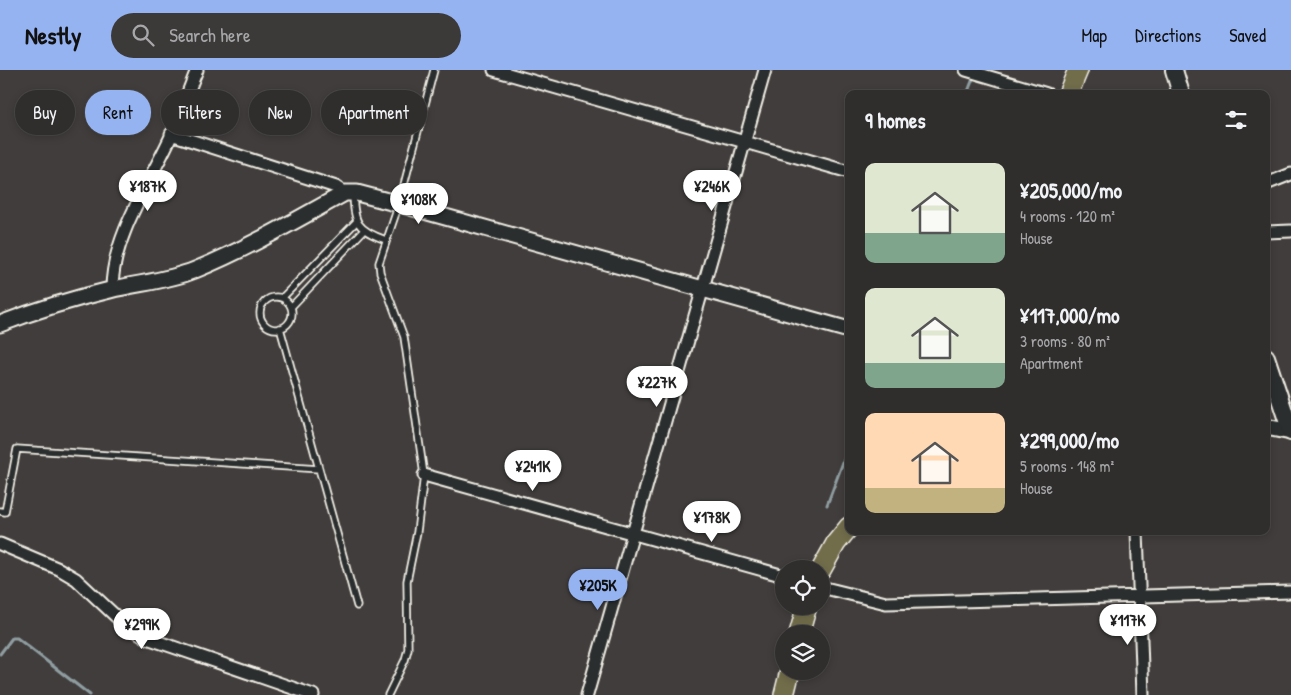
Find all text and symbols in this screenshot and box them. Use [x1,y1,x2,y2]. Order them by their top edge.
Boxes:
search box [111,13,461,58]
text: Nestly [25,19,81,51]
icon: search [129,21,157,49]
text: Search here [169,22,251,48]
text: Map [1082,23,1107,48]
text: Directions [1135,23,1201,48]
text: Saved [1229,23,1266,48]
chip: Buy [15,90,75,135]
chip: Rent [85,90,151,135]
chip: Filters [161,90,239,135]
chip: New [249,90,311,135]
chip: Apartment [321,90,427,135]
text: 9 homes [865,106,926,135]
icon: filters [1222,106,1250,134]
pin: ¥187K [113,170,183,212]
pin: ¥246K [677,170,747,212]
text: ¥187K [130,175,166,197]
text: ¥246K [694,175,730,197]
text: ¥205,000/mo [1020,176,1122,205]
pin: ¥108K [384,182,454,225]
icon: home [905,183,965,243]
text: ¥108K [401,188,437,210]
text: 4 rooms · 120 m² [1020,205,1115,227]
text: House [1020,227,1053,249]
text: ¥117,000/mo [1020,301,1119,330]
icon: home [905,308,965,368]
text: 3 rooms · 80 m² [1020,330,1110,352]
text: Apartment [1020,352,1083,374]
pin: ¥227K [622,366,692,408]
text: ¥227K [638,371,676,393]
text: ¥299,000/mo [1020,426,1119,455]
icon: home [905,433,965,493]
pin: ¥241K [498,450,568,492]
text: ¥241K [515,455,551,477]
text: 5 rooms · 148 m² [1020,455,1114,477]
text: House [1020,477,1053,499]
pin: ¥178K [677,500,747,543]
text: ¥178K [694,506,730,528]
map controls [775,560,830,680]
button: locate [775,560,830,615]
pin: ¥205K [563,568,633,611]
text: ¥205K [579,574,617,596]
pin: ¥117K [1093,604,1163,646]
pin: ¥299K [107,608,177,650]
text: ¥117K [1110,609,1146,631]
text: ¥299K [124,613,160,635]
button: layers [775,625,830,680]

